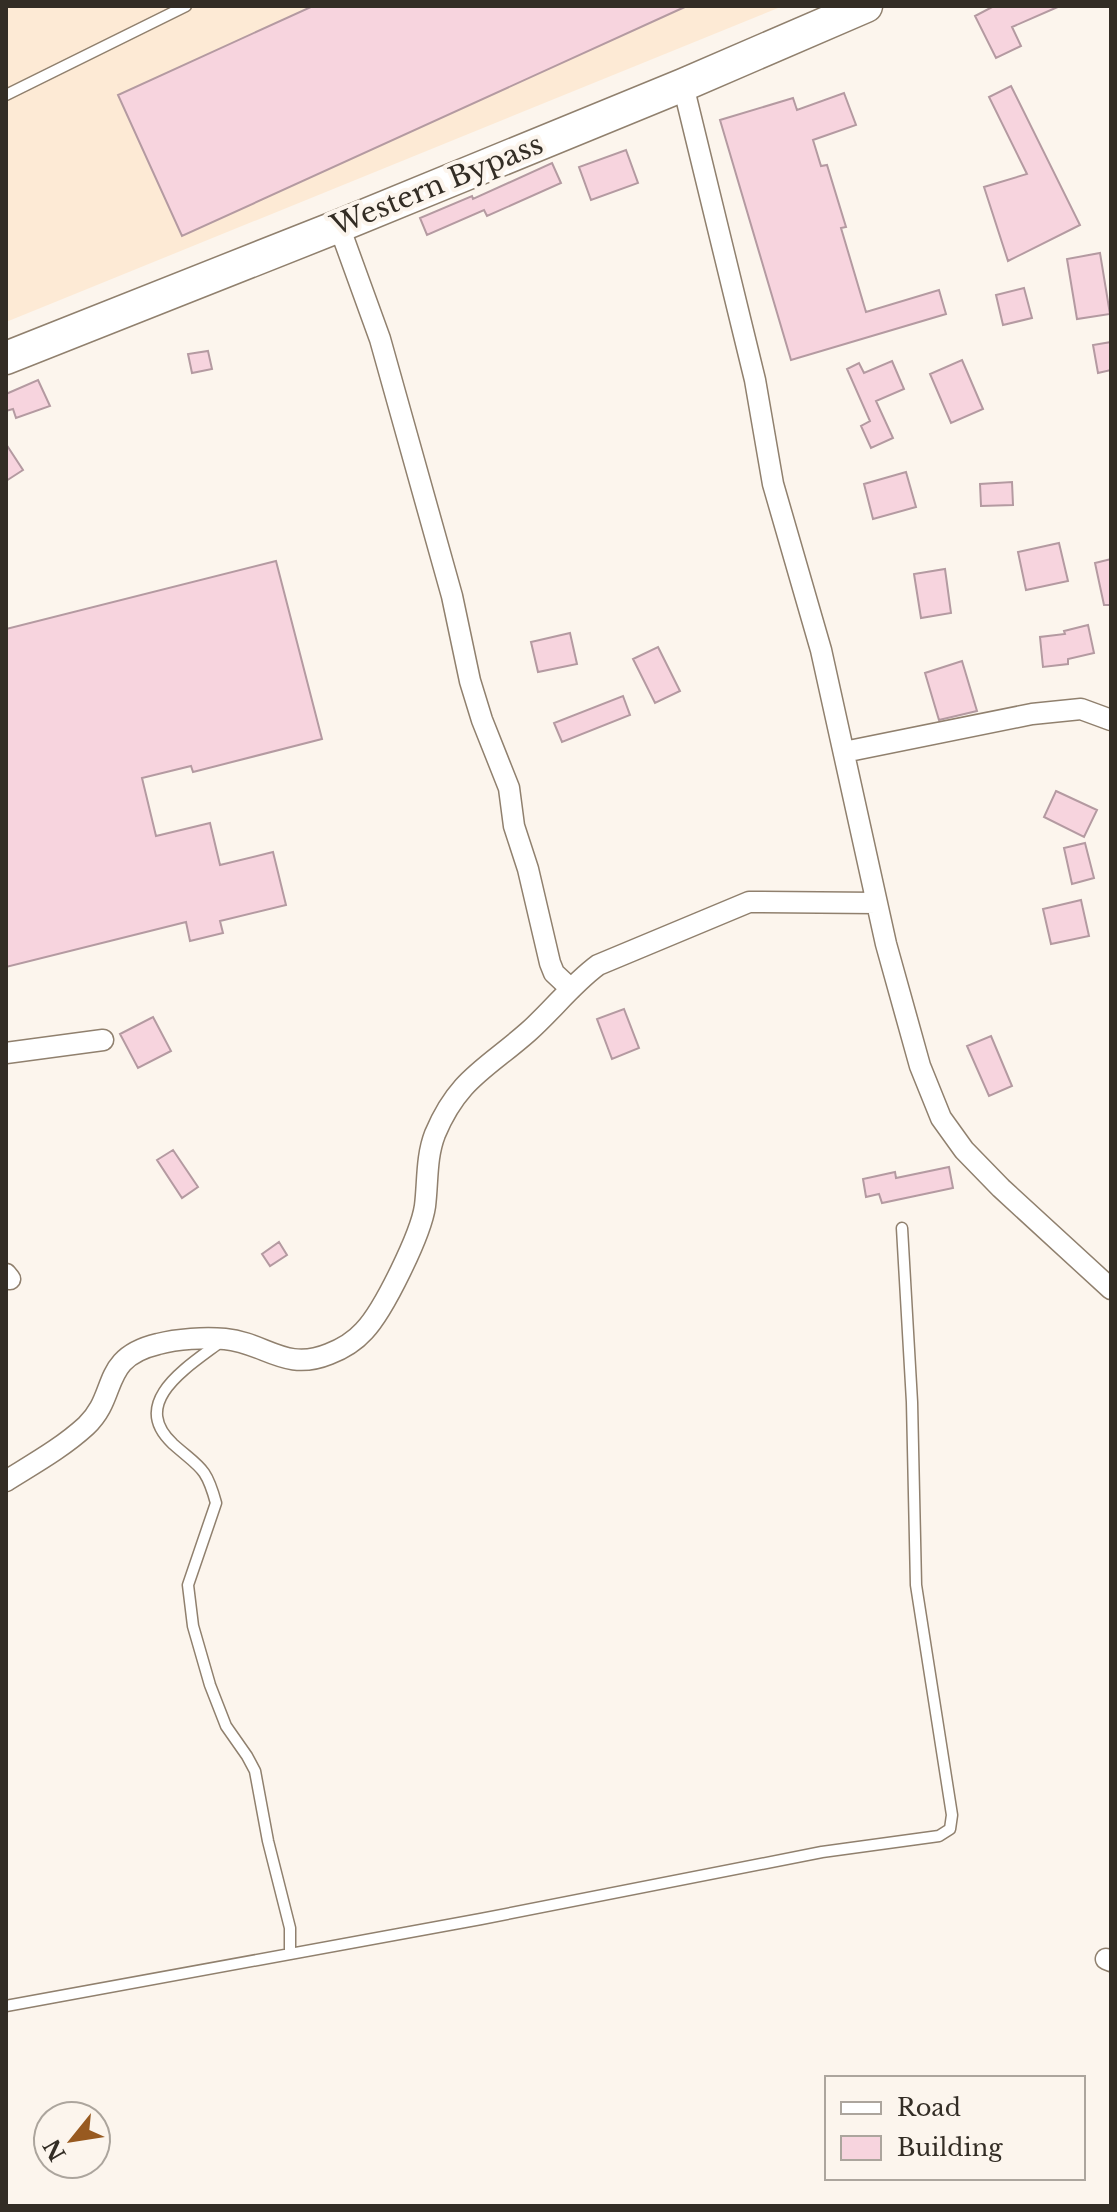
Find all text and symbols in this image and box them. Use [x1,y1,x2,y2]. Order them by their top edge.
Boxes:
street label: Western Bypass [325,127,548,244]
legend [825,2076,1085,2180]
text: Road [897,2093,961,2122]
north arrow [32,2100,112,2180]
text: Building [897,2133,1003,2162]
text: N [38,2134,72,2165]

